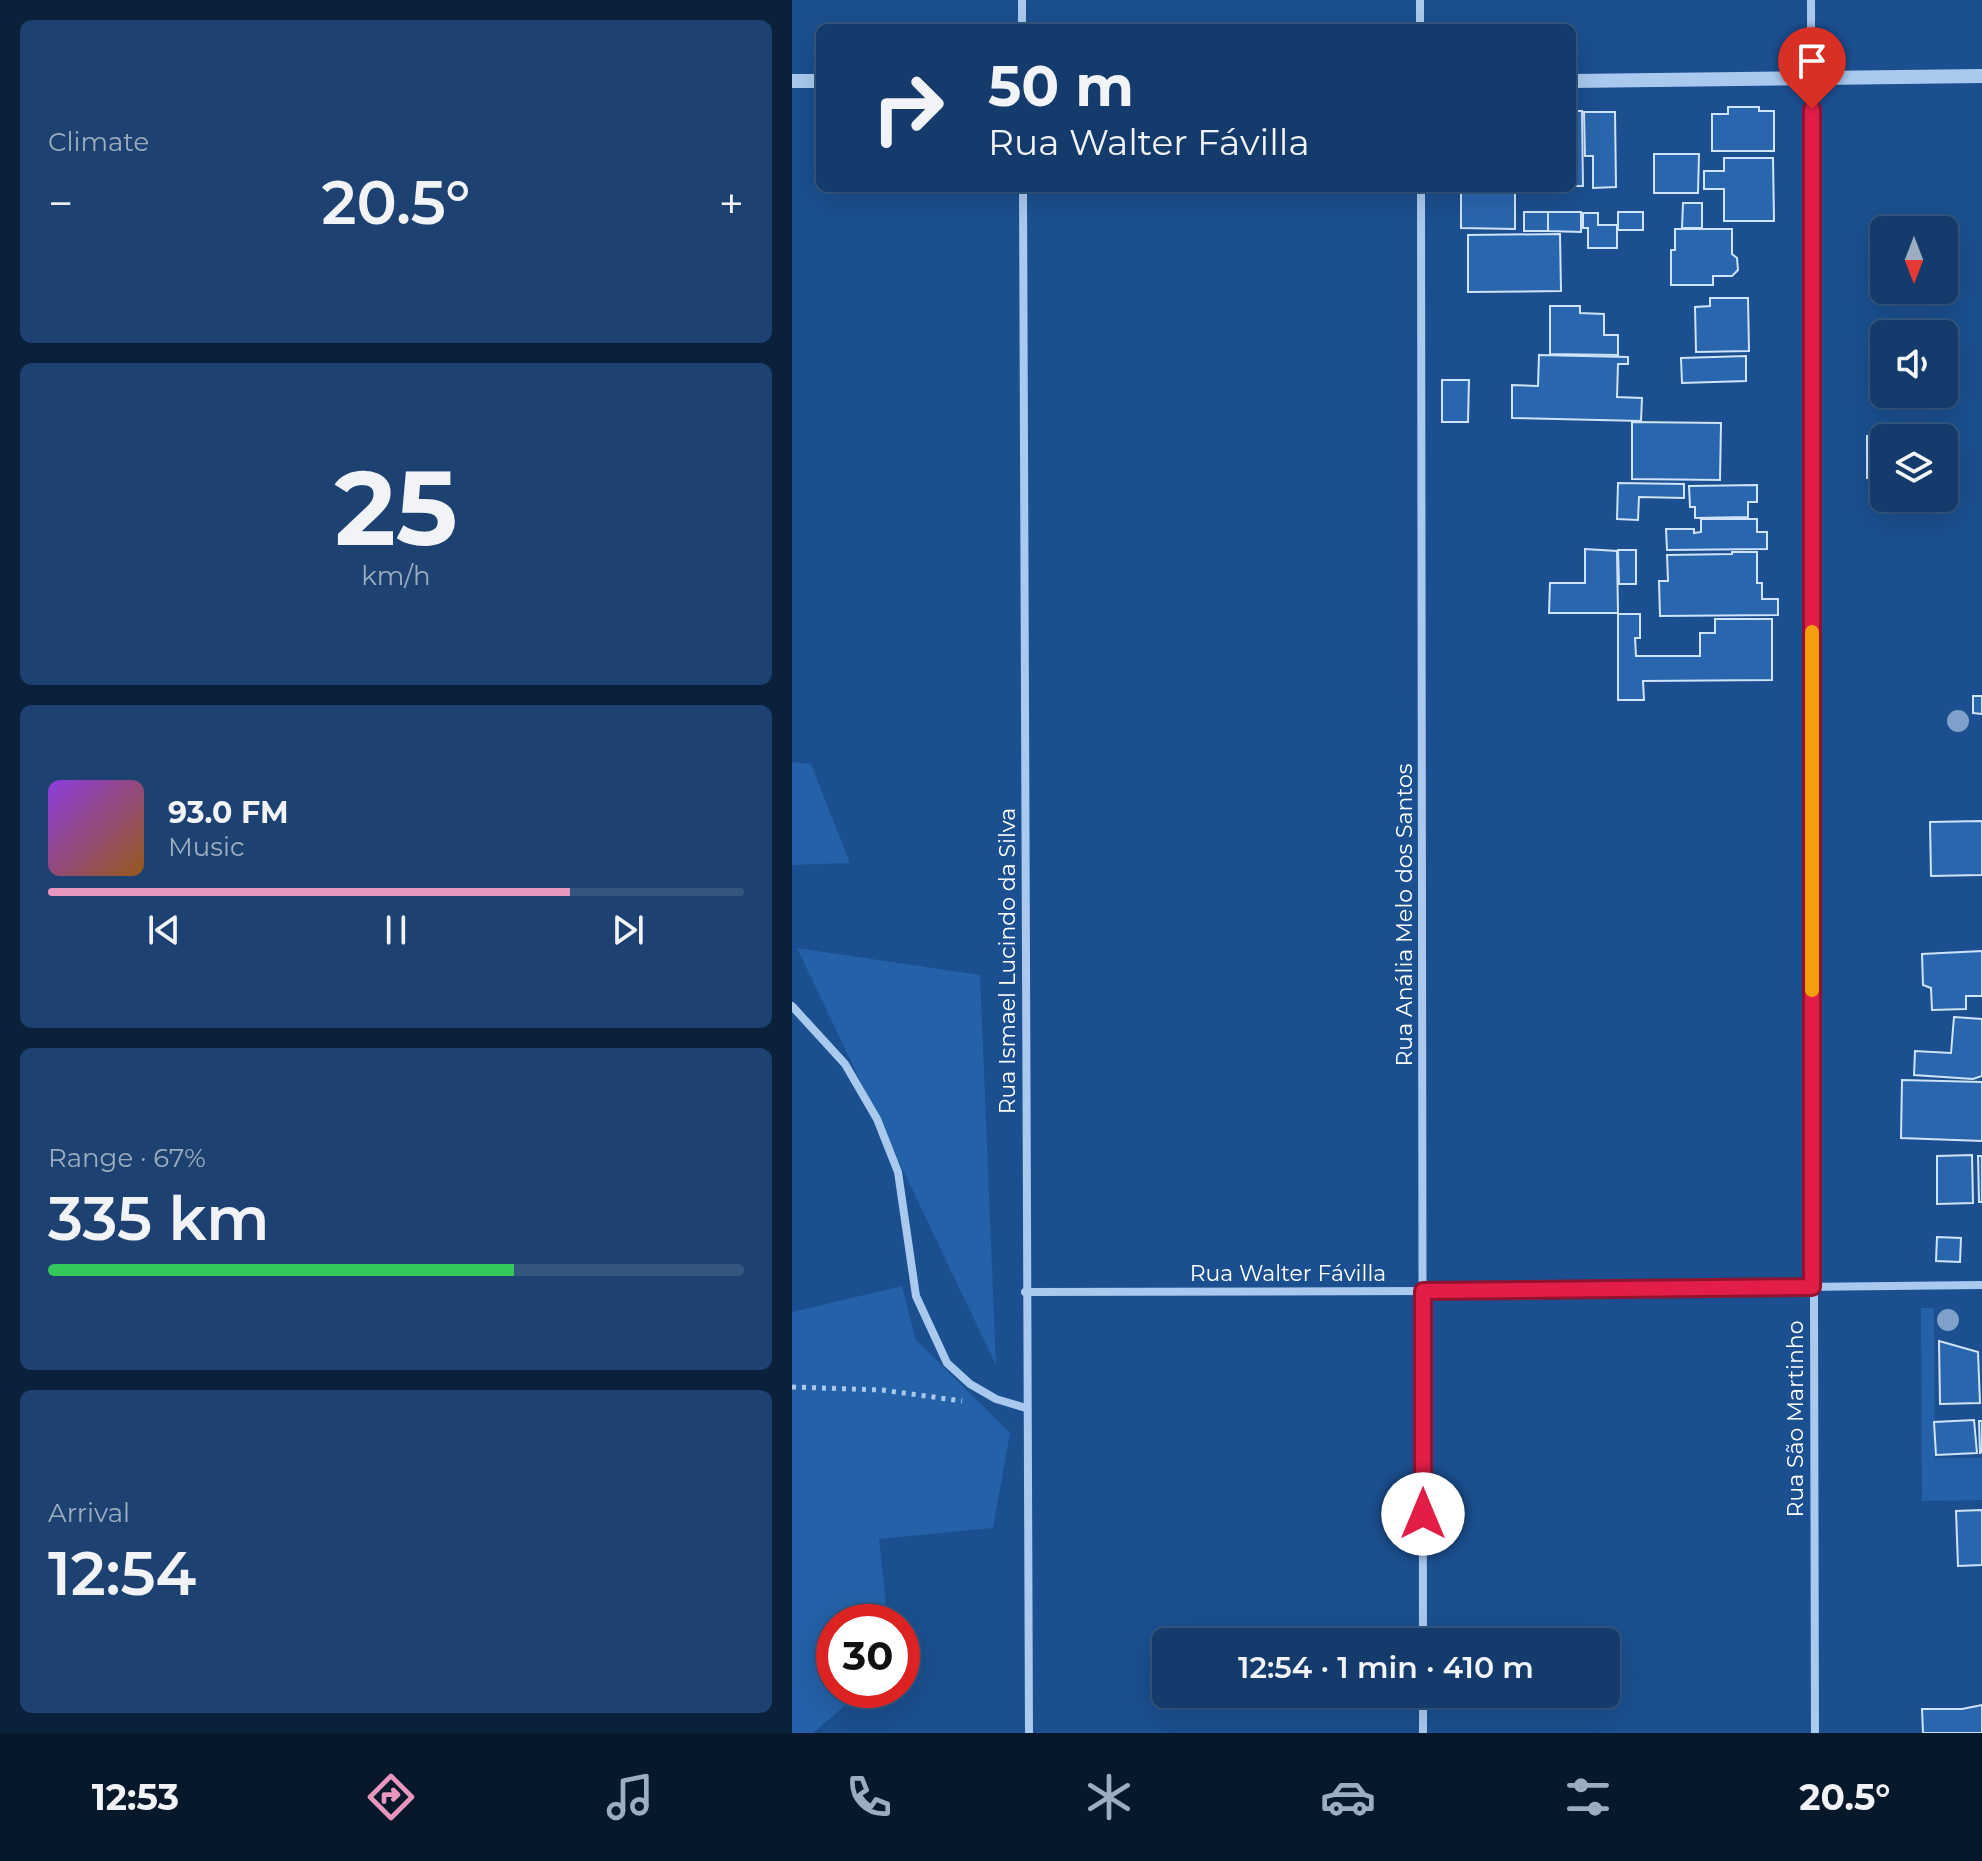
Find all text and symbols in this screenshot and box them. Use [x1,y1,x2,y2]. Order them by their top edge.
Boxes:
pin [1778,27,1846,109]
icon: arrive [1790,39,1834,83]
text: 50 m [988,52,1134,120]
icon: right [856,56,960,160]
text: Rua Walter Fávilla [988,120,1310,164]
text: Climate [48,126,149,158]
text: 20.5° [322,166,470,239]
text: − [48,176,73,230]
text: + [719,176,744,230]
north arrow [1870,216,1958,304]
map controls [1870,216,1958,512]
button: sound [1870,320,1958,408]
button: layers [1870,424,1958,512]
text: 25 [334,444,458,571]
text: km/h [361,560,431,592]
street label: Rua Anália Melo dos Santos [1391,763,1418,1067]
text: 93.0 FM [168,794,289,831]
street label: Rua Ismael Lucindo da Silva [994,808,1021,1114]
text: Music [168,831,245,863]
icon: previous [142,908,186,952]
icon: pause [374,908,418,952]
icon: next [606,908,650,952]
text: Range · 67% [48,1142,206,1174]
text: 335 km [48,1182,270,1255]
street label: Rua Walter Fávilla [1190,1260,1386,1287]
street label: Rua São Martinho [1782,1320,1809,1518]
position arrow [1381,1472,1465,1556]
text: Arrival [48,1497,130,1529]
text: 12:54 [48,1537,196,1610]
speed limit sign: 30 [816,1604,920,1708]
text: 12:54 · 1 min · 410 m [1238,1649,1534,1686]
icon: directions [363,1769,419,1825]
icon: music [602,1769,658,1825]
icon: phone [841,1769,897,1825]
icon: climate [1081,1769,1137,1825]
icon: car [1320,1769,1376,1825]
icon: filters [1560,1769,1616,1825]
text: 12:53 [92,1775,179,1819]
text: 20.5° [1799,1775,1890,1819]

